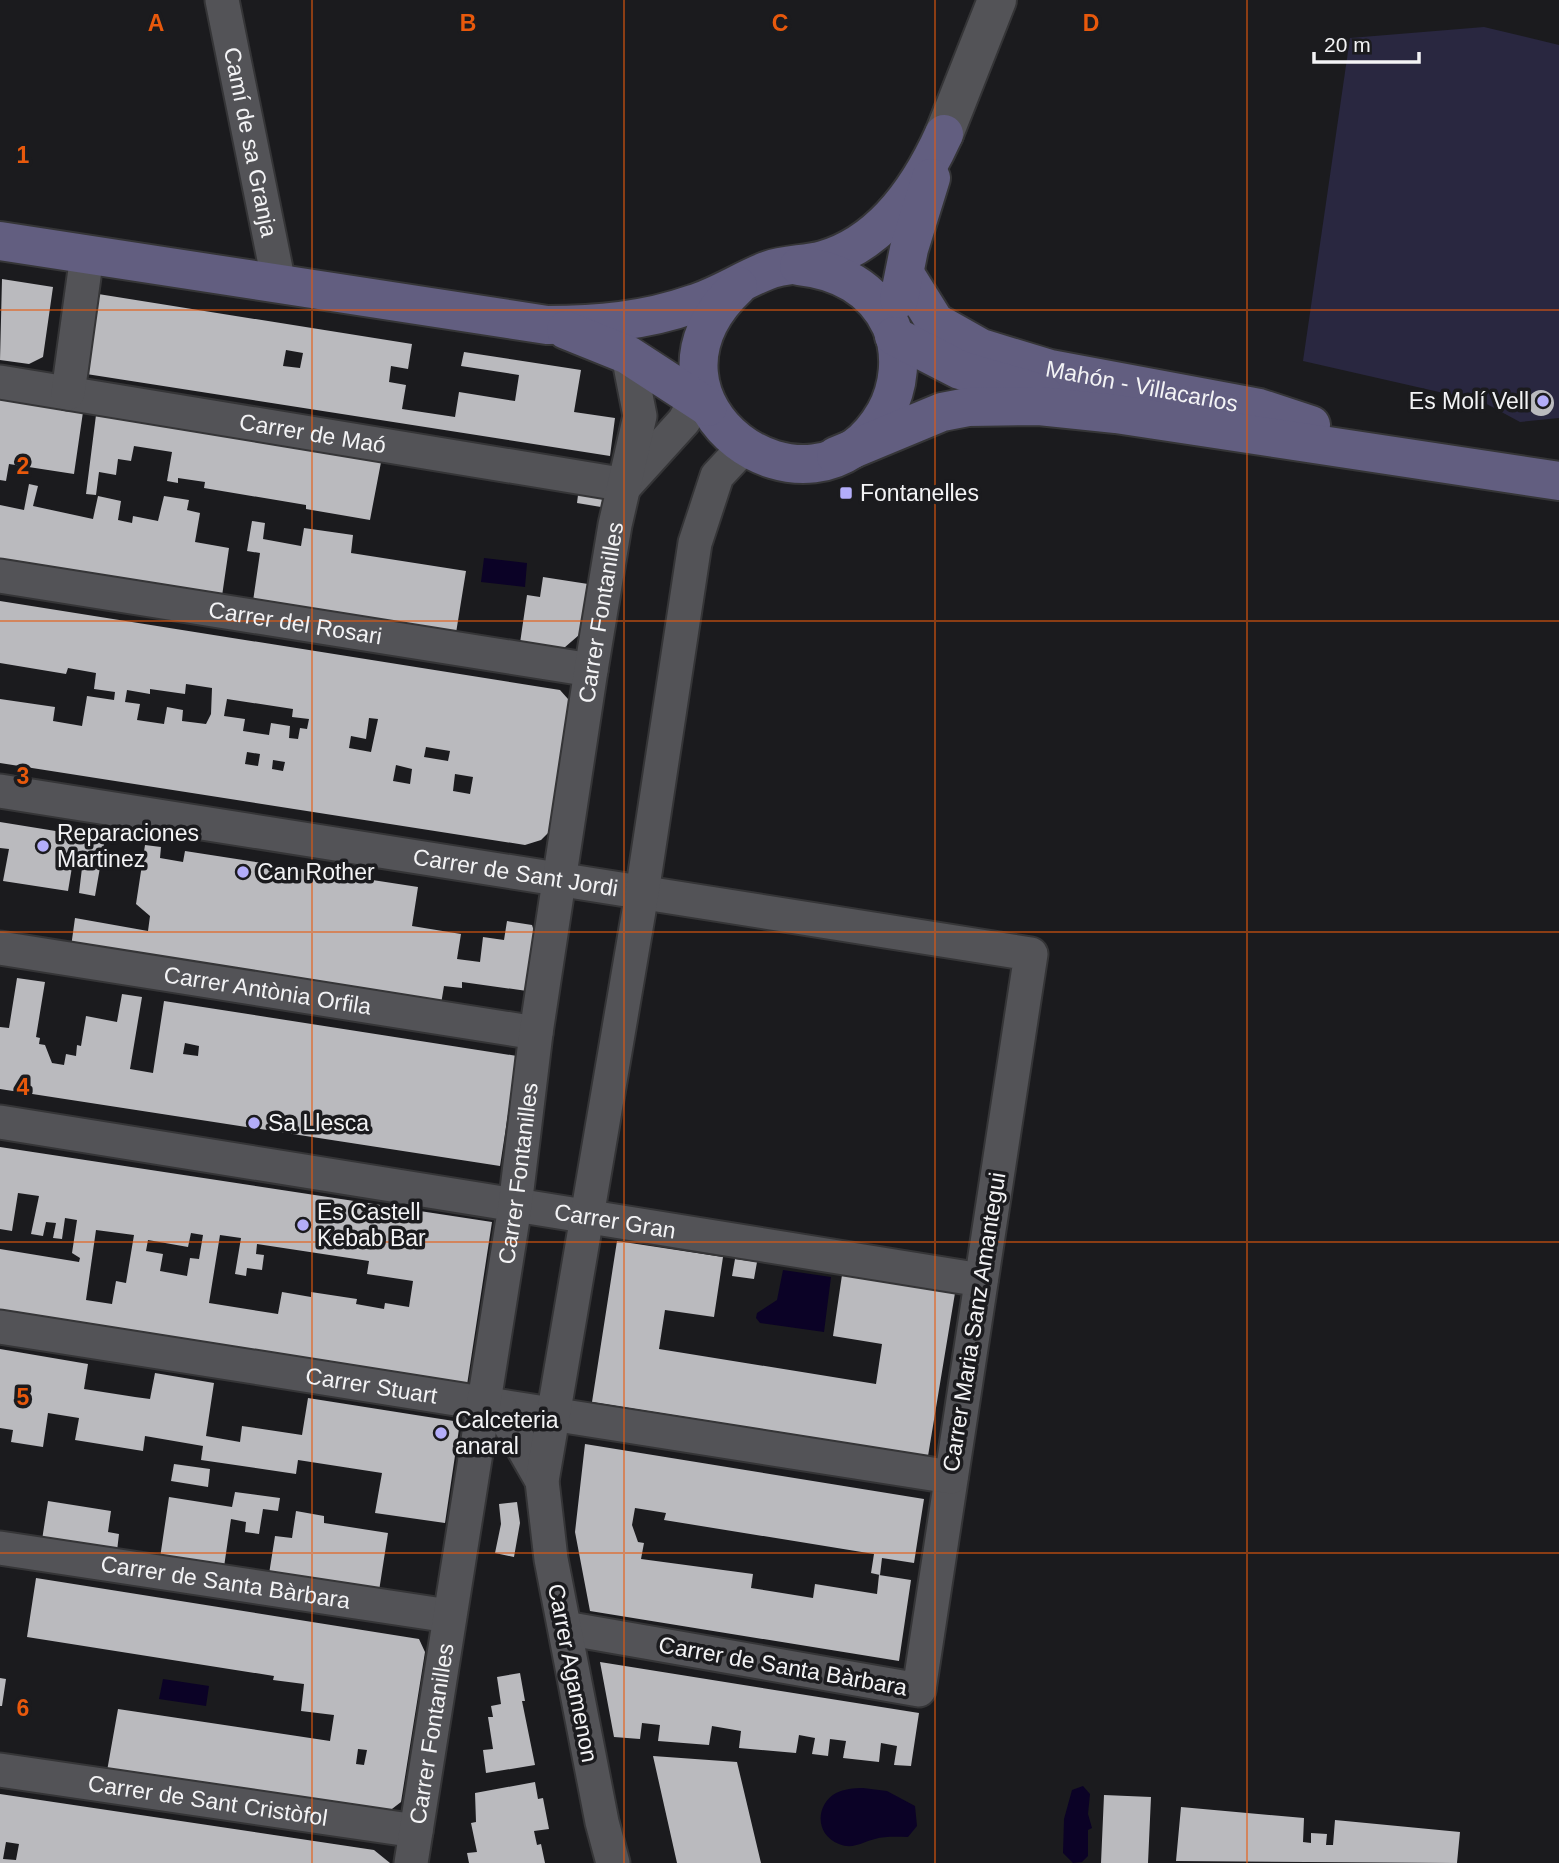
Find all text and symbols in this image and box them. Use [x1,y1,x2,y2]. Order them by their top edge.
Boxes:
text: A [148,10,164,36]
text: B [460,10,476,36]
text: C [772,10,788,36]
text: D [1083,10,1099,36]
scale bar [1314,21,1419,65]
text: 20 m [1324,33,1371,56]
street label: Camí de sa Granja [219,45,282,240]
text: 1 [17,142,30,168]
street label: Mahón - Villacarlos [1043,355,1240,417]
place label: Es Molí Vell [1409,388,1529,414]
marker: Es Molí Vell [1535,393,1551,409]
street label: Carrer de Maó [237,409,388,458]
text: 2 [17,453,29,479]
place label: Fontanelles [860,480,979,506]
marker: Fontanelles [838,485,854,501]
street label: Carrer Fontanilles [573,520,628,705]
street label: Carrer del Rosari [207,596,384,650]
text: 3 [17,763,29,789]
place label: Reparaciones Martinez [57,820,199,872]
marker: Reparaciones Martinez [35,838,51,854]
street label: Carrer de Sant Jordi [411,843,620,902]
place label: Can Rother [257,859,375,885]
marker: Can Rother [235,864,251,880]
street label: Carrer Antònia Orfila [162,961,373,1020]
text: 4 [17,1074,30,1100]
street label: Carrer Fontanilles [493,1081,543,1266]
place label: Sa Llesca [268,1110,369,1136]
marker: Sa Llesca [246,1115,262,1131]
street label: Carrer Maria Sanz Amantegui [937,1170,1011,1474]
street label: Carrer Gran [552,1198,678,1244]
place label: Es Castell Kebab Bar [317,1199,426,1251]
marker: Es Castell Kebab Bar [295,1217,311,1233]
street label: Carrer Stuart [304,1362,440,1409]
text: 5 [17,1384,30,1410]
place label: Calceteria anaral [455,1407,559,1459]
marker: Calceteria anaral [433,1425,449,1441]
street label: Carrer de Santa Bàrbara [99,1550,352,1614]
street label: Carrer Agamenon [543,1581,603,1765]
street label: Carrer de Santa Bàrbara [657,1631,909,1701]
street label: Carrer Fontanilles [404,1641,459,1826]
text: 6 [17,1695,29,1721]
street label: Carrer de Sant Cristòfol [86,1770,329,1831]

